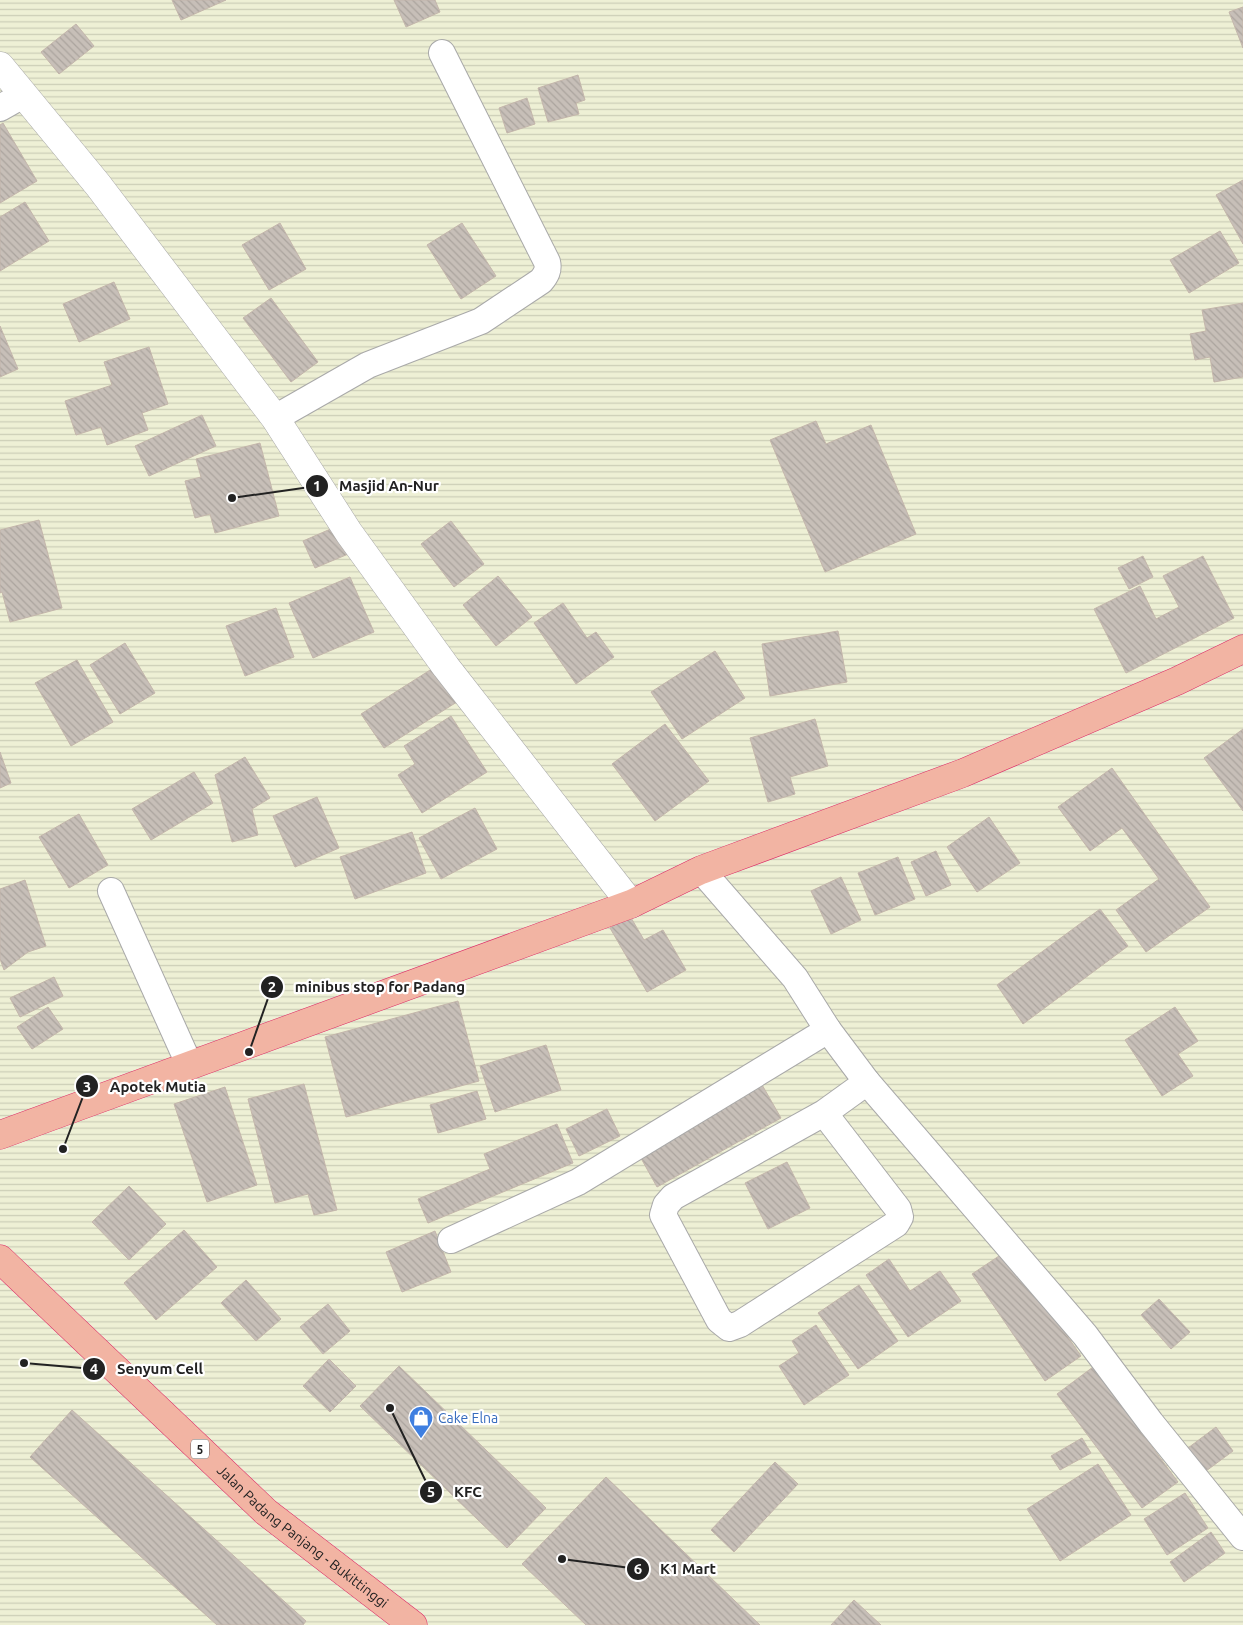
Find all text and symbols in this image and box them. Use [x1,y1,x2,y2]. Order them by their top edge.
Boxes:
callout: Masjid An-Nur [304,471,449,501]
text: 1 [313,477,321,494]
text: Masjid An-Nur [339,477,440,494]
callout: minibus stop for Padang [259,972,475,1002]
text: 2 [268,978,276,995]
text: minibus stop for Padang [295,978,465,995]
callout: Apotek Mutia [75,1071,216,1101]
text: 3 [83,1078,91,1095]
text: Apotek Mutia [110,1078,206,1095]
callout: Senyum Cell [82,1354,213,1384]
text: 4 [90,1360,98,1377]
text: Senyum Cell [117,1360,204,1377]
shop icon: Cake Elna [408,1405,434,1439]
place label: Cake Elna [438,1410,498,1426]
road number: 5 [191,1440,209,1458]
street label: Jalan Padang Panjang - Bukittinggi [214,1462,391,1611]
callout: KFC [419,1477,492,1507]
text: 5 [427,1483,435,1500]
text: KFC [454,1483,482,1500]
callout: K1 Mart [625,1554,727,1584]
text: 6 [634,1560,642,1577]
text: K1 Mart [660,1560,717,1577]

